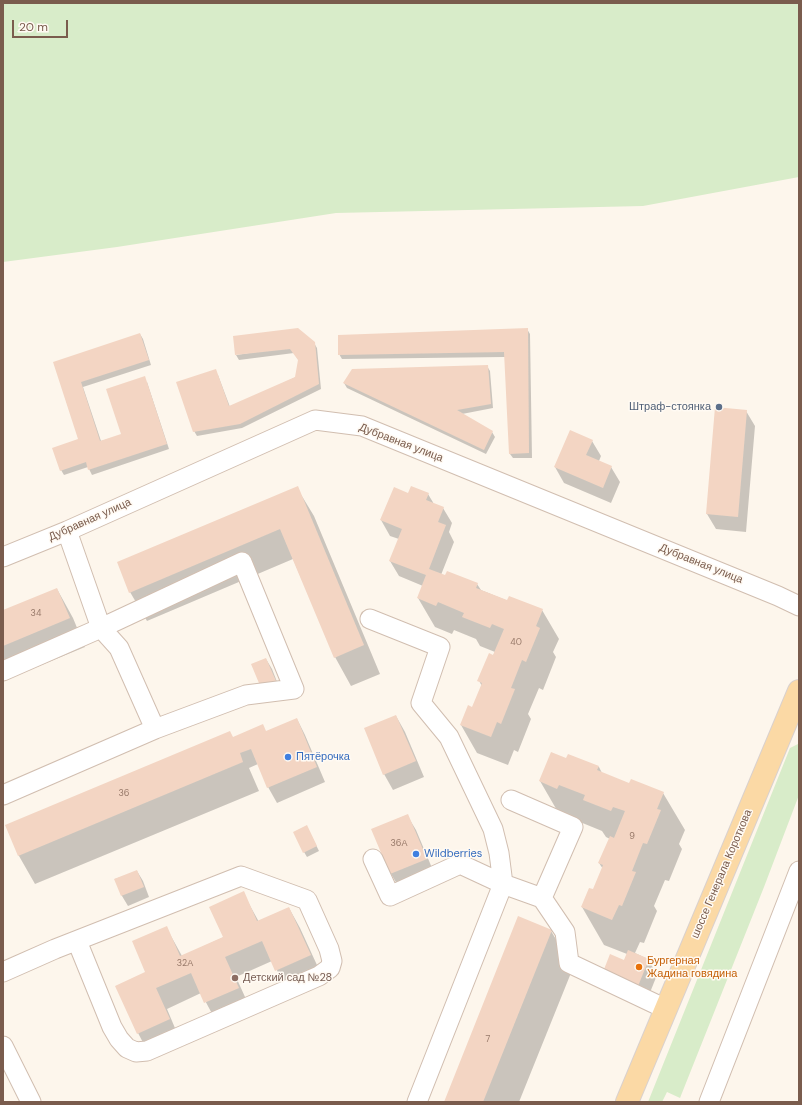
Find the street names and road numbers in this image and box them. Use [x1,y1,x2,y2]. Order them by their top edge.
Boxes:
street label: Дубравная улица [357,421,445,465]
street label: Дубравная улица [47,496,133,544]
street label: Дубравная улица [657,541,745,587]
street label: шоссе Генерала Короткова [689,808,755,940]

